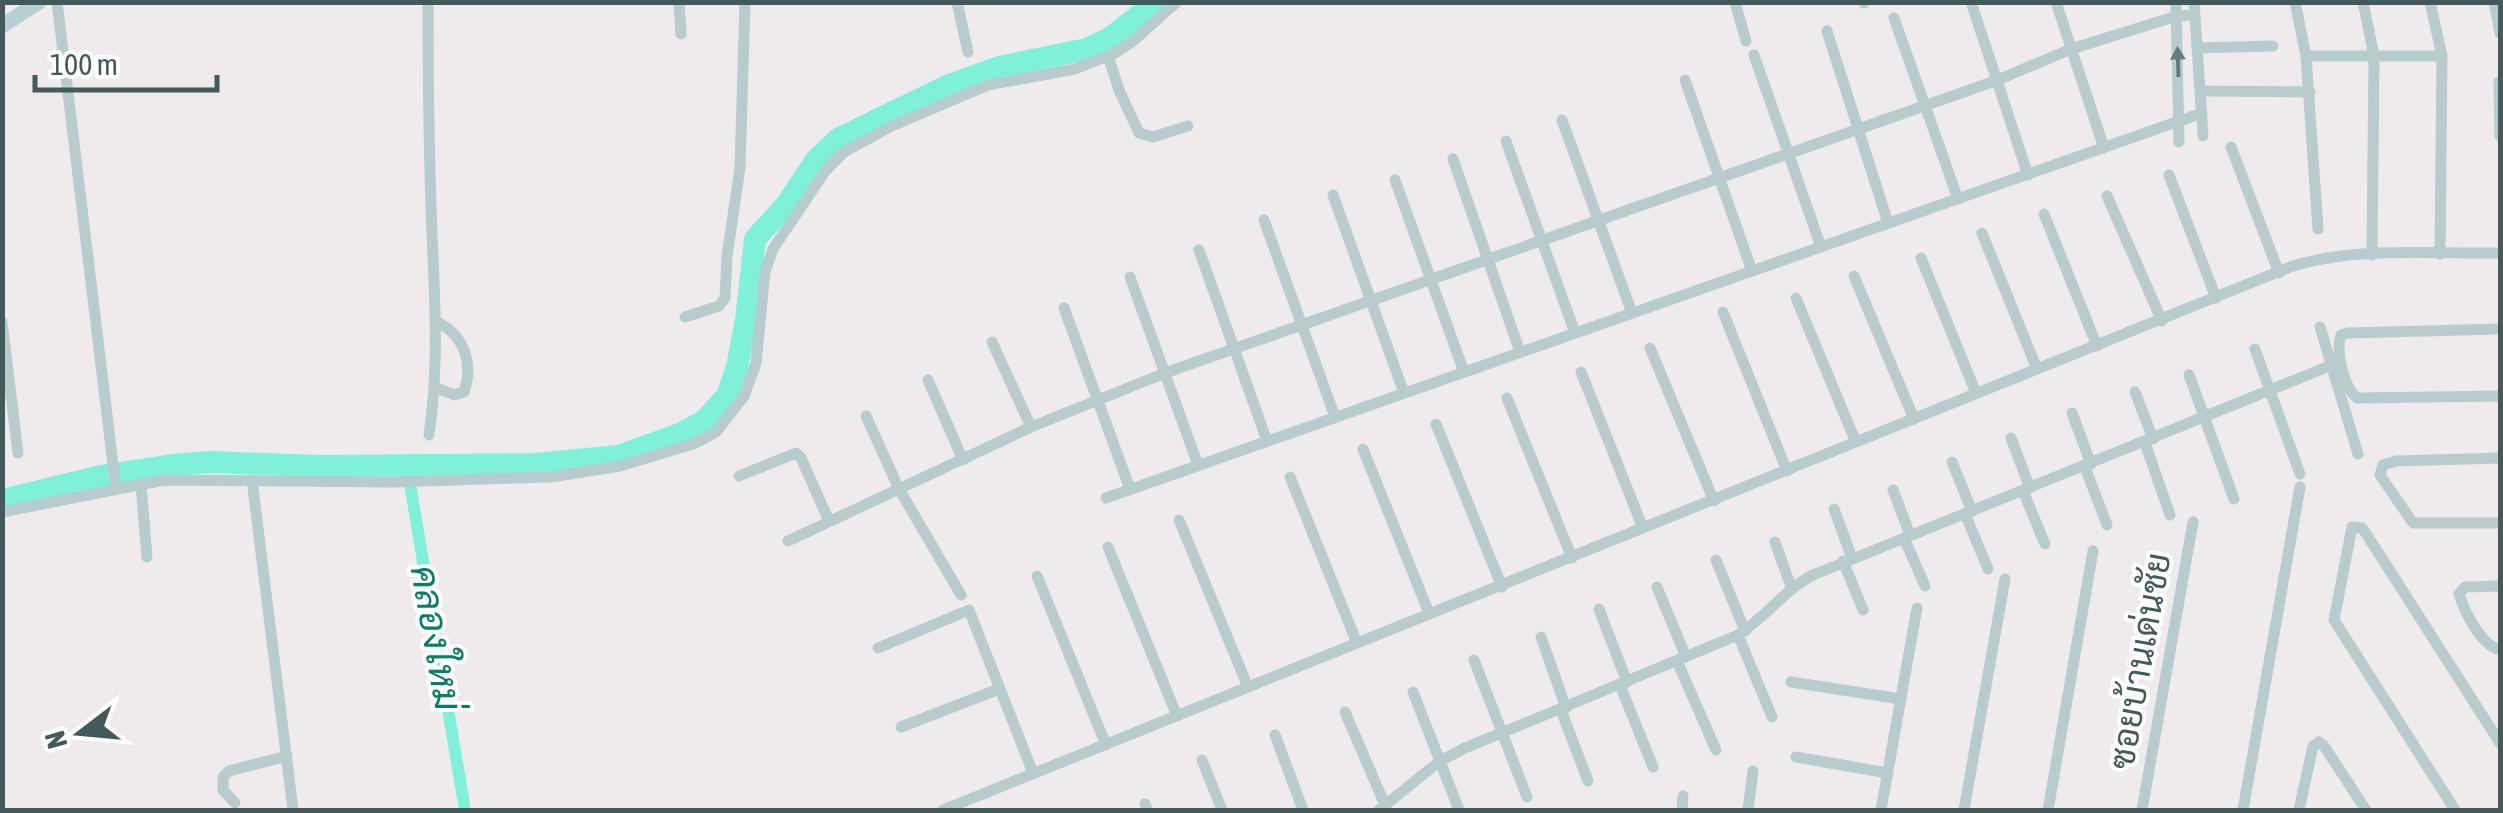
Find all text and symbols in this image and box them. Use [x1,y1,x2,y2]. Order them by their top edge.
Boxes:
scale bar [35,30,218,92]
one-way arrow [2170,45,2186,77]
text: 100 m [50,47,118,81]
street label: ซอยบ้านเด่นชัย [2098,549,2178,772]
water label: คลองใหม่ [403,562,473,716]
north arrow [30,683,130,783]
text: N [38,728,74,752]

